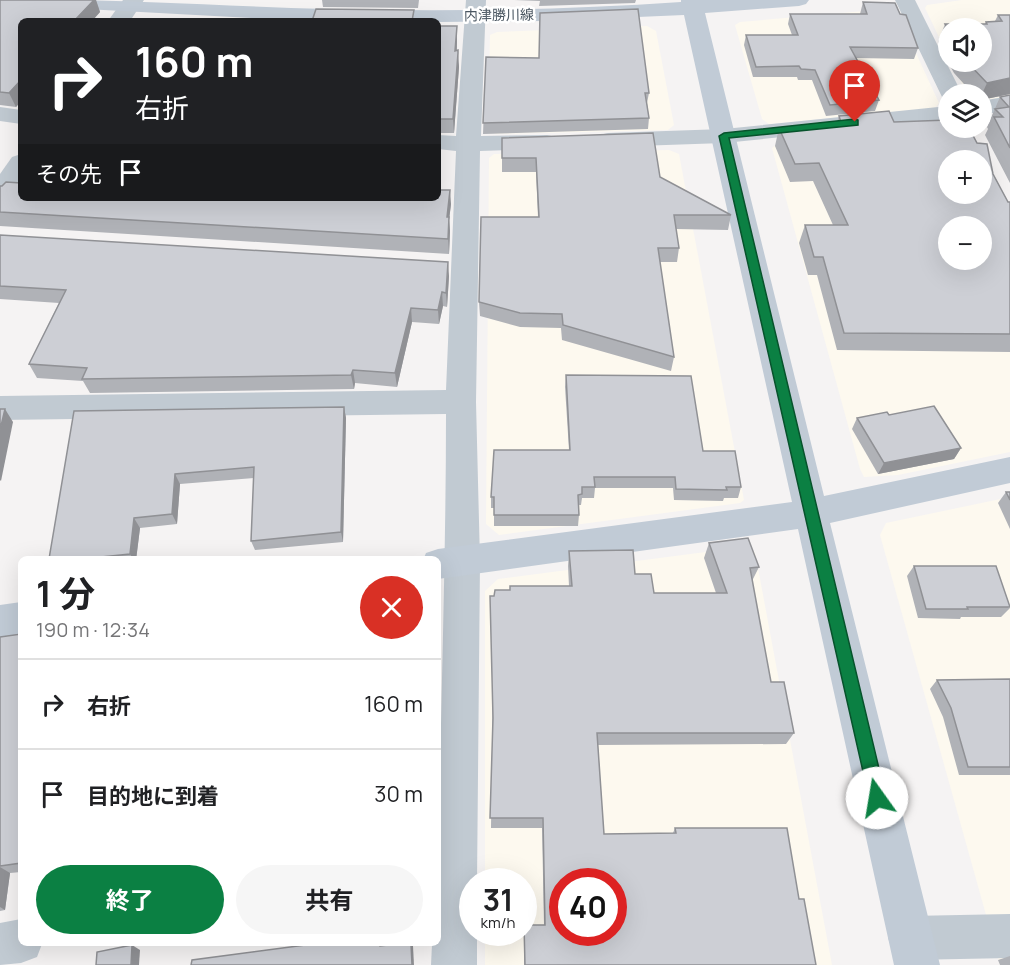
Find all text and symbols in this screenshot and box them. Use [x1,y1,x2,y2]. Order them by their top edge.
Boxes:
street label: 内津勝川線 [464,4,534,25]
map controls [938,18,992,270]
button: sound [938,18,992,72]
text: 160 m [135,32,253,90]
icon: right [36,42,114,120]
pin [829,60,880,122]
icon: arrive [838,69,871,102]
button: layers [938,84,992,138]
text: 右折 [135,89,189,126]
button: + [938,150,992,204]
icon: arrive [114,156,147,189]
text: その先 [36,159,102,189]
button: − [938,216,992,270]
text: 1 分 [36,569,95,618]
button: close [360,576,423,639]
text: 190 m · 12:34 [36,616,150,643]
icon: right [36,688,69,721]
text: 160 m [364,689,423,719]
text: 右折 [87,691,131,721]
position arrow [845,766,909,830]
icon: arrive [36,778,69,811]
text: 30 m [374,779,423,809]
text: 目的地に到着 [87,781,219,811]
button: 終了 [36,865,224,934]
button: 共有 [236,865,423,934]
speed limit sign: 40 [549,868,627,946]
text: 31 [483,879,513,920]
text: km/h [481,912,515,933]

